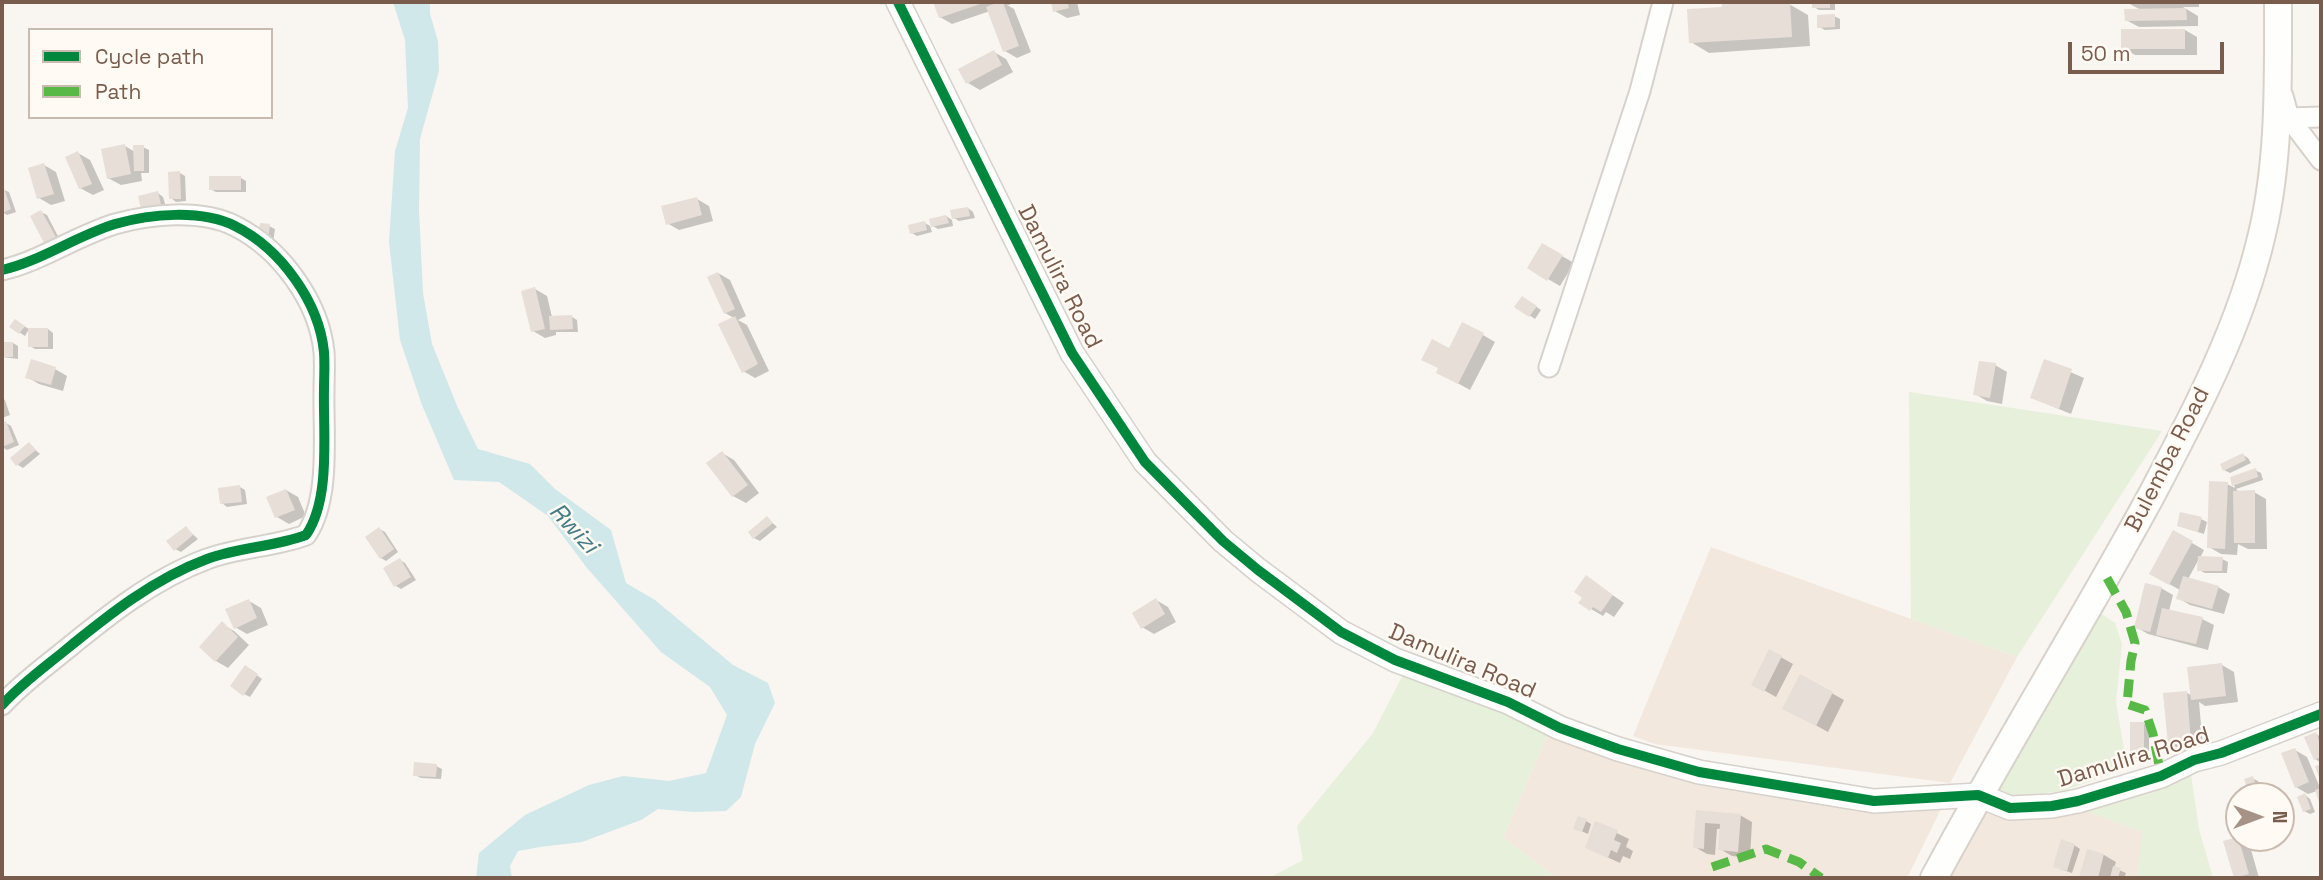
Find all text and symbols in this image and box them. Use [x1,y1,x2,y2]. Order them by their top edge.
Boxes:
legend [28,28,273,119]
scale bar [2071,28,2227,72]
text: 50 m [2081,40,2131,67]
text: Cycle path [95,43,204,70]
text: Path [95,78,141,105]
street label: Damulira Road [1011,201,1107,353]
street label: Bulemba Road [2120,383,2216,537]
water label: Rwizi [542,498,604,560]
street label: Damulira Road [1384,619,1540,705]
street label: Damulira Road [2055,722,2213,794]
north arrow [2225,782,2295,852]
text: N [2267,811,2292,823]

